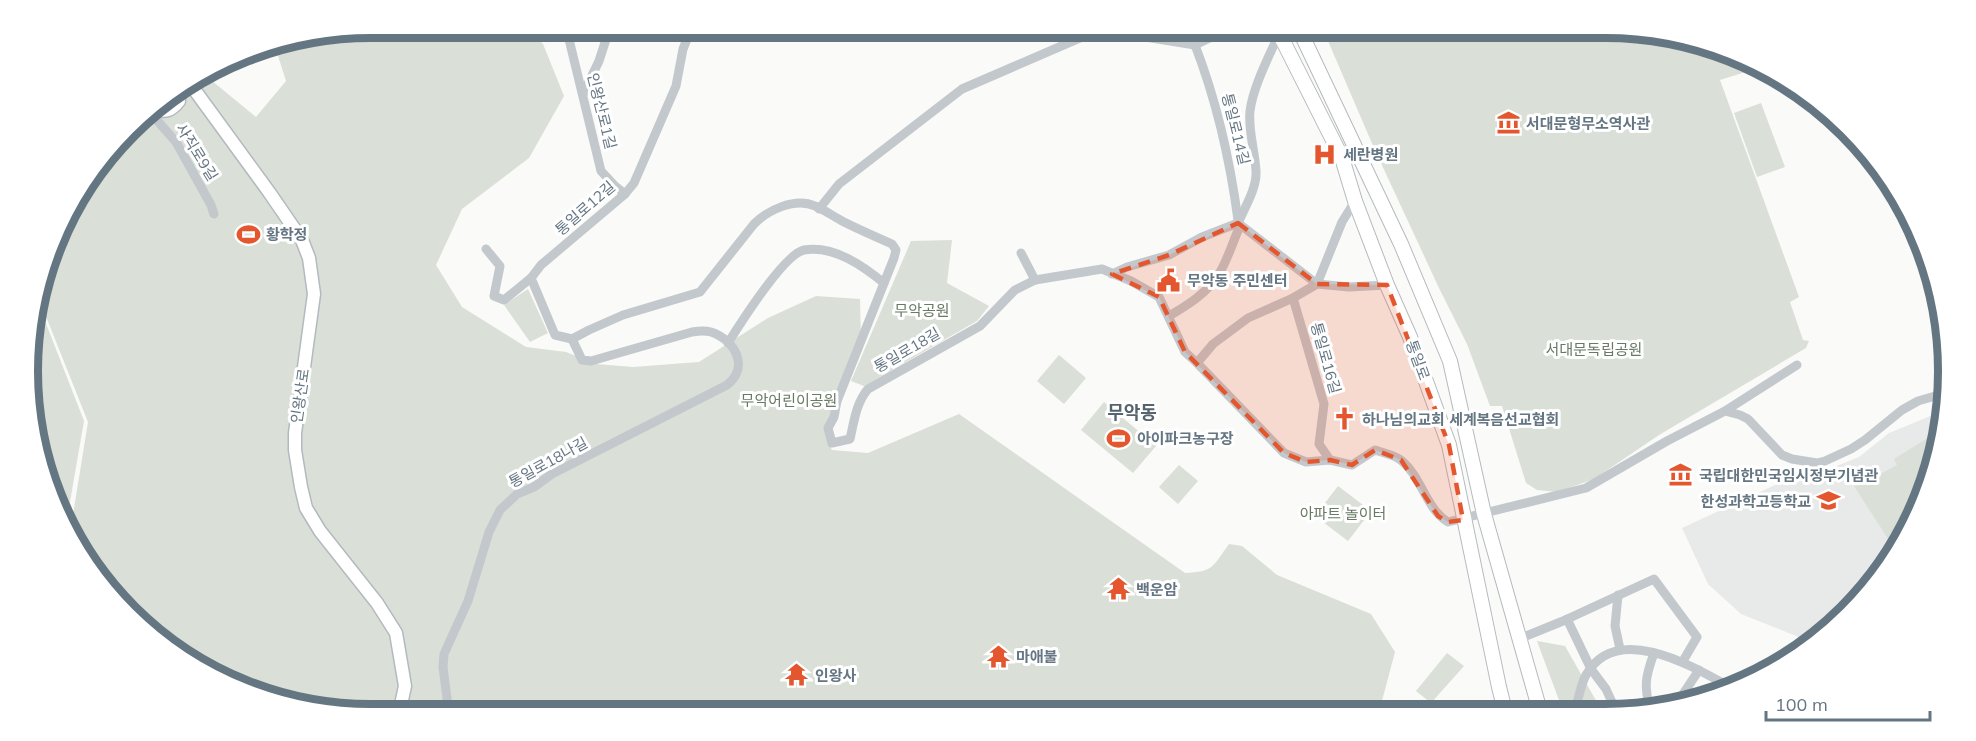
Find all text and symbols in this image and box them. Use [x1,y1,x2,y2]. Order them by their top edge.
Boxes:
street label: 인왕산로1길 [583,71,621,151]
street label: 통일로14길 [1218,91,1254,167]
museum icon: 서대문형무소역사관 [1495,110,1521,136]
place label: 서대문형무소역사관 [1526,114,1650,133]
street label: 사직로9길 [172,120,222,184]
hospital icon: 세란병원 [1312,141,1338,167]
place label: 세란병원 [1343,145,1398,164]
street label: 통일로12길 [551,177,619,239]
sports icon: 황학정 [235,221,261,247]
place label: 황학정 [266,225,307,244]
public building icon: 무악동 주민센터 [1156,267,1182,293]
place label: 무악동 주민센터 [1187,271,1288,290]
park label: 무악공원 [894,301,950,320]
street label: 통일로16길 [1307,320,1345,396]
street label: 통일로18길 [871,323,943,377]
street label: 통일로 [1402,337,1434,383]
park label: 서대문독립공원 [1546,340,1642,359]
street label: 인왕산로 [287,367,313,425]
park label: 무악어린이공원 [741,391,837,410]
district label: 무악동 [1107,401,1157,424]
church icon: 하나님의교회 세계복음선교협회 [1331,406,1357,432]
place label: 하나님의교회 세계복음선교협회 [1362,410,1559,429]
sports icon: 아이파크농구장 [1106,425,1132,451]
place label: 아이파크농구장 [1137,429,1234,448]
street label: 통일로18나길 [505,433,591,491]
museum icon: 국립대한민국임시정부기념관 [1668,462,1694,488]
place label: 국립대한민국임시정부기념관 [1699,466,1879,485]
school or university icon: 한성과학고등학교 [1816,488,1842,514]
place label: 한성과학고등학교 [1701,492,1811,511]
park label: 아파트 놀이터 [1300,504,1386,523]
temple icon: 백운암 [1105,576,1131,602]
place label: 백운암 [1136,580,1178,599]
temple icon: 마애불 [985,643,1011,669]
place label: 마애불 [1016,647,1058,666]
temple icon: 인왕사 [784,662,810,688]
place label: 인왕사 [815,666,857,685]
scale bar [1766,684,1930,722]
text: 100 m [1775,693,1828,716]

